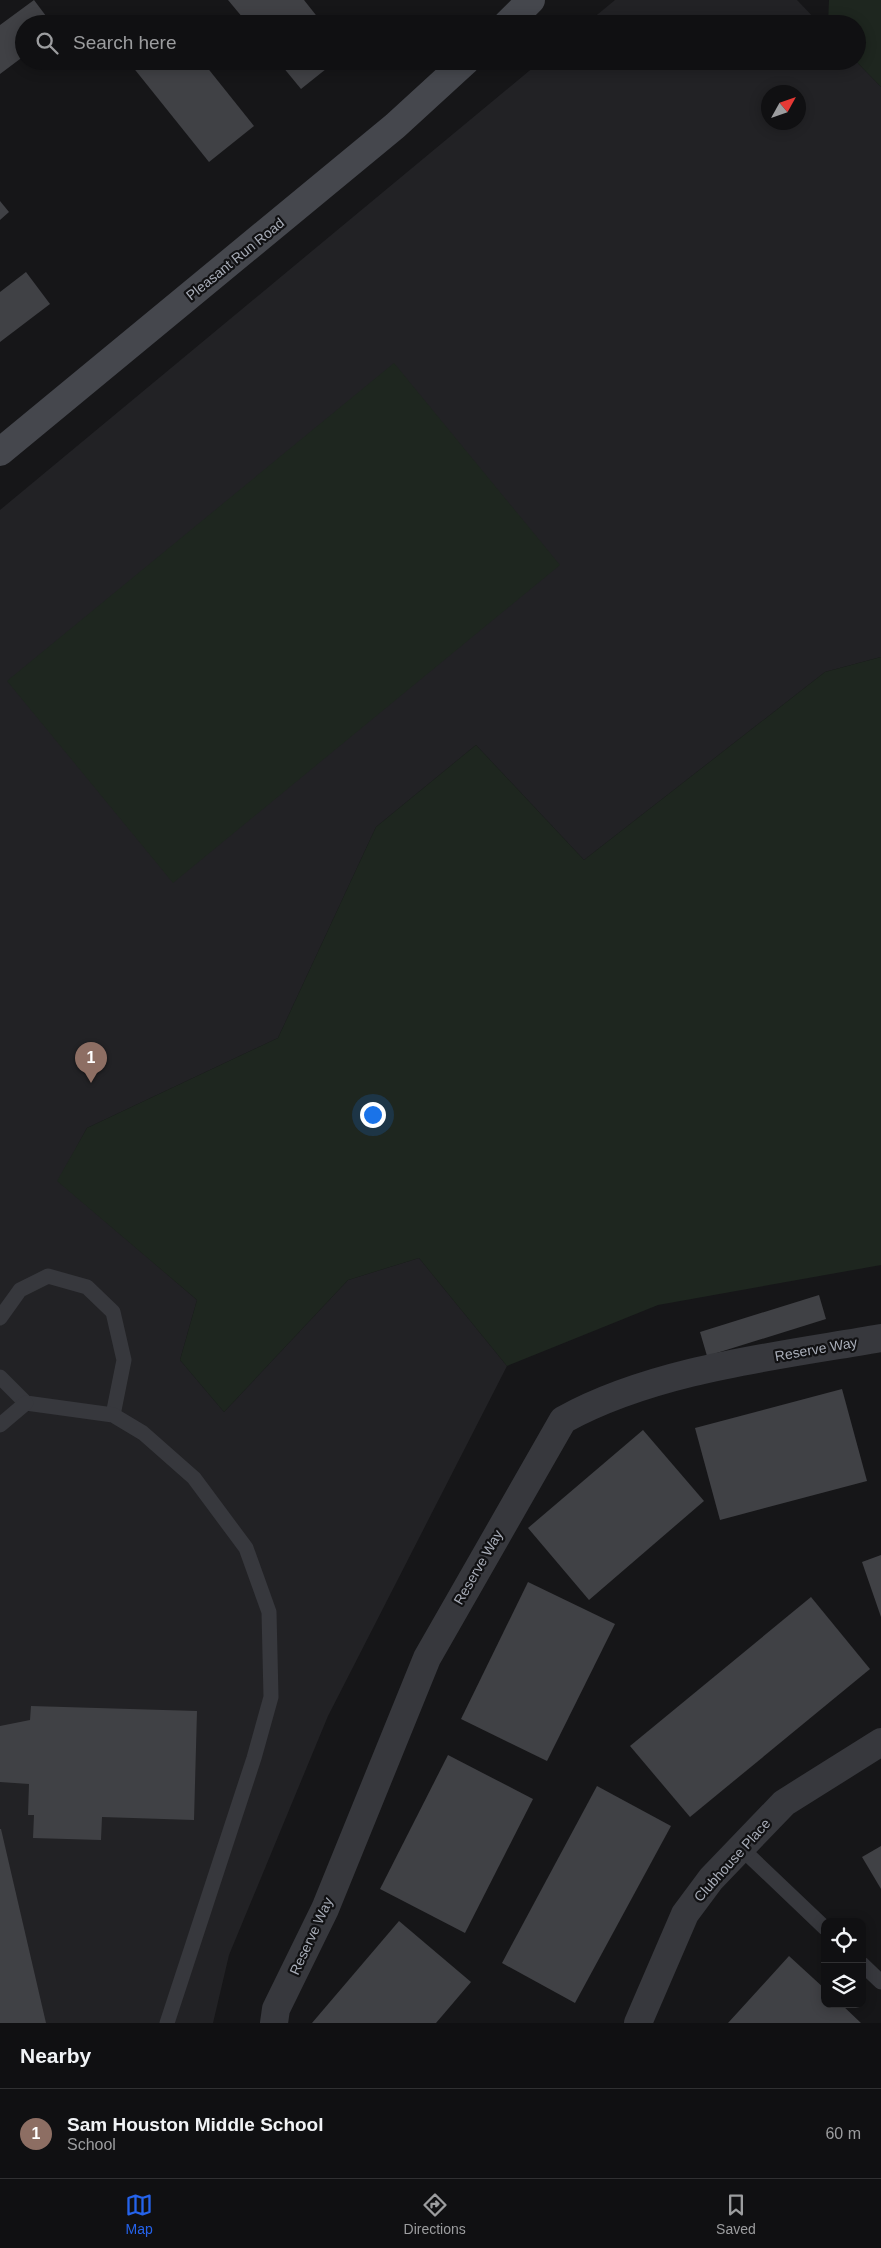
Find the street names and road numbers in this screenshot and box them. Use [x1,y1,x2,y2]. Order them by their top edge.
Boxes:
street label: Pleasant Run Road [183,215,287,303]
street label: Reserve Way [773,1334,859,1364]
street label: Reserve Way [450,1527,506,1607]
street label: Clubhouse Place [691,1815,773,1905]
street label: Reserve Way [286,1895,336,1977]

